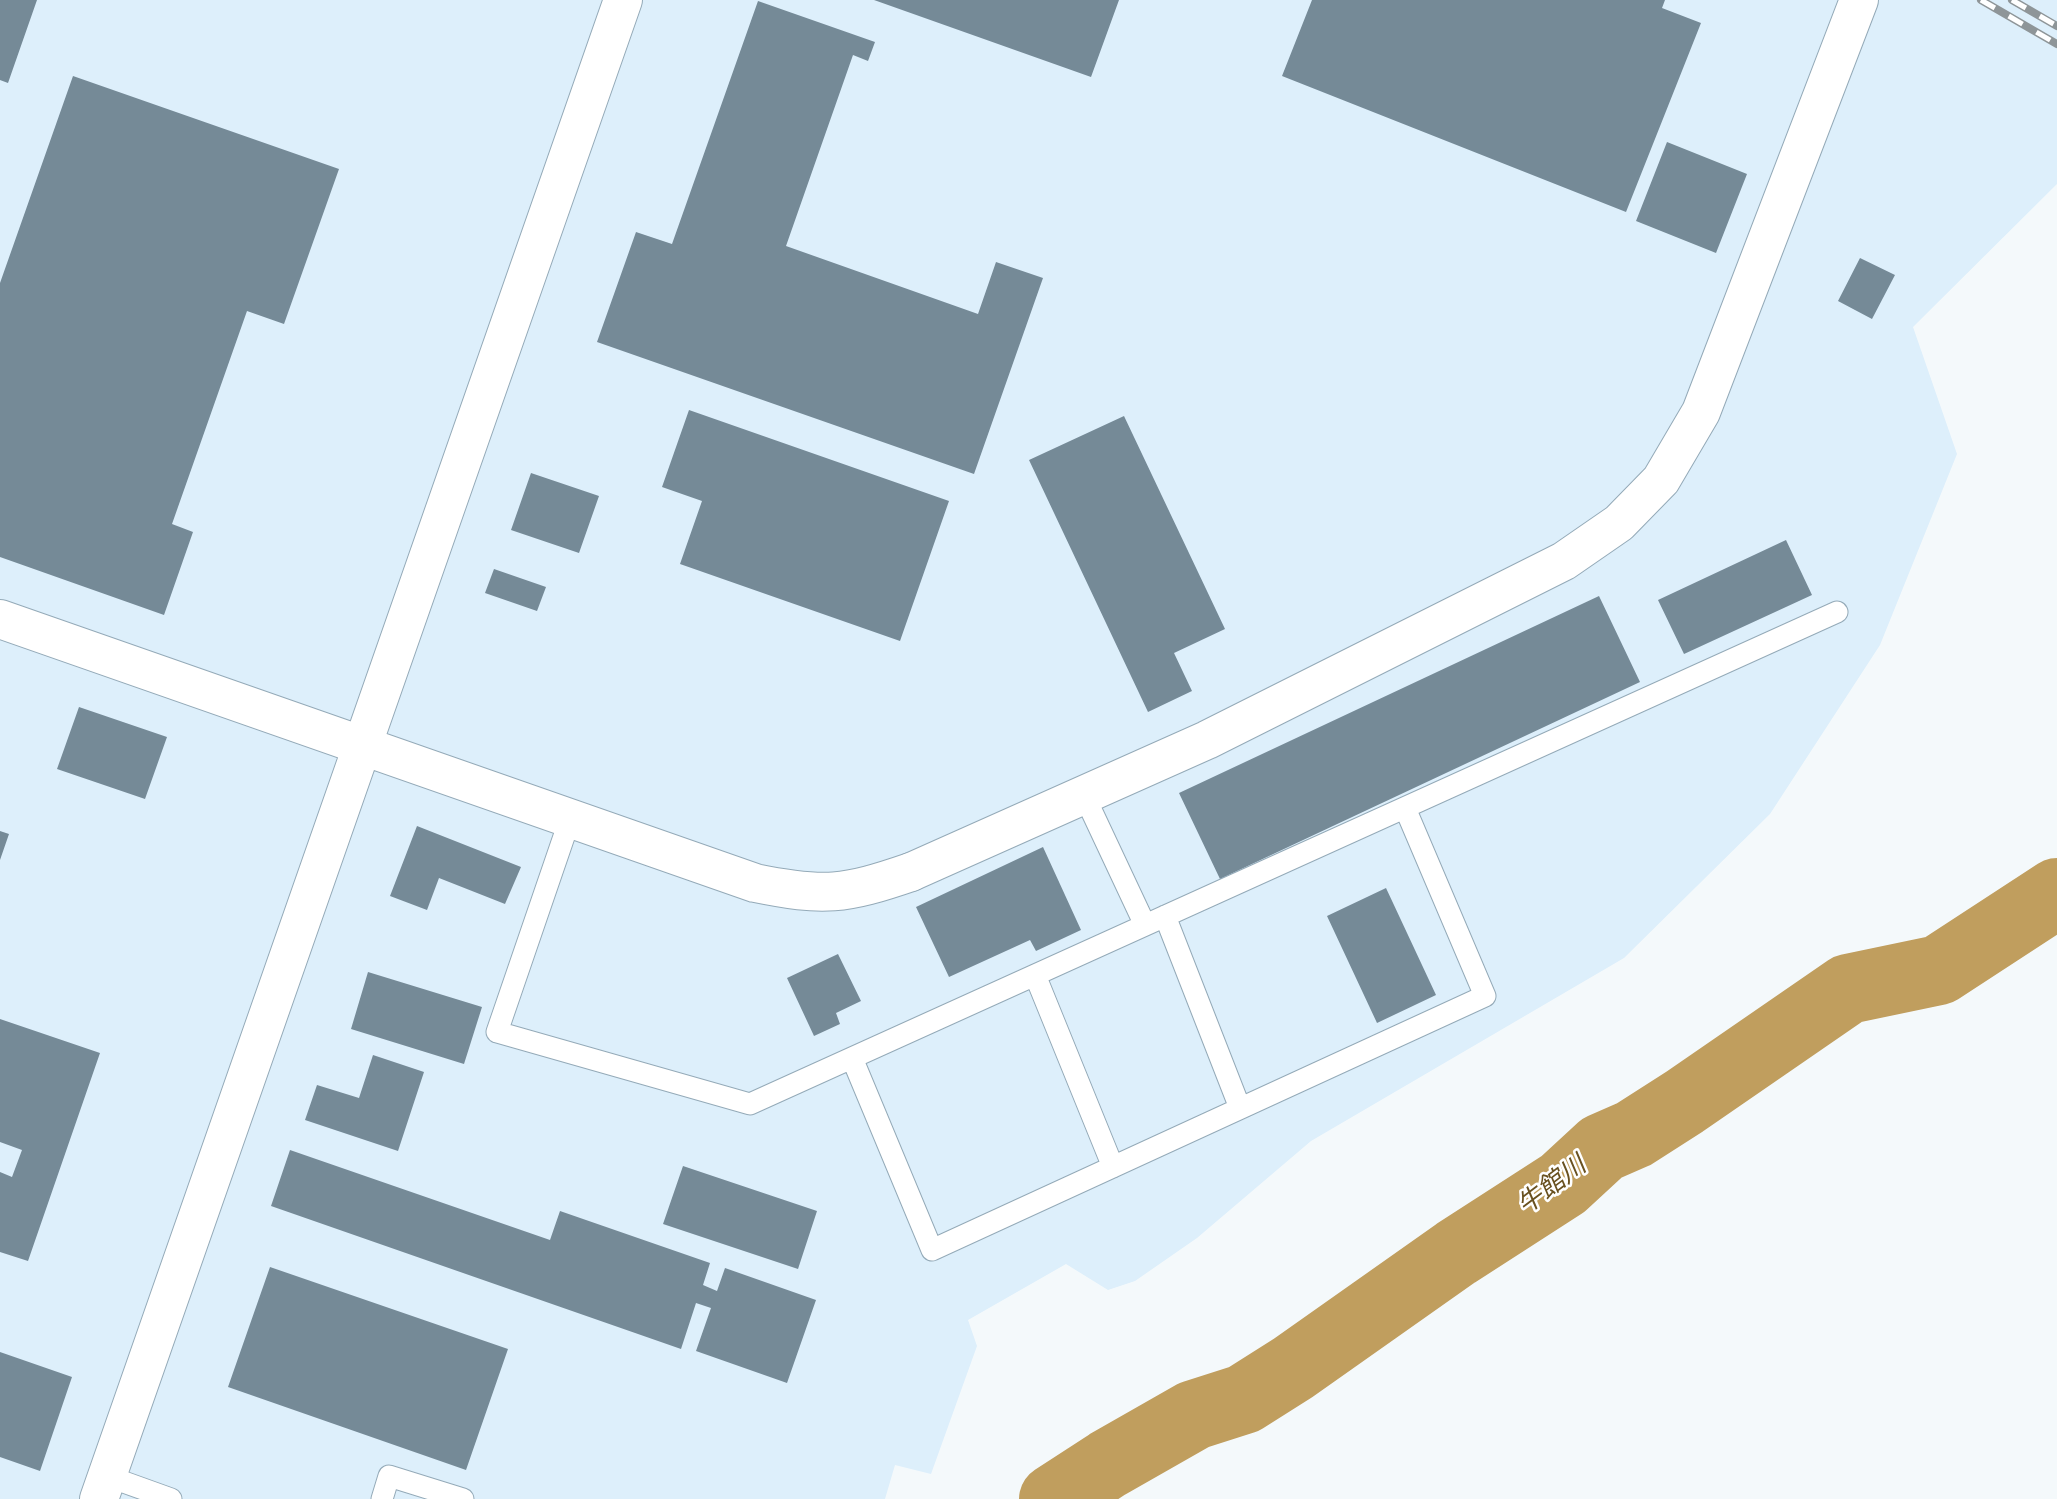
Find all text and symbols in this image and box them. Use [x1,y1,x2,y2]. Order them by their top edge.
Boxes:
water label: 牛館川 [1511,1150,1593,1222]

